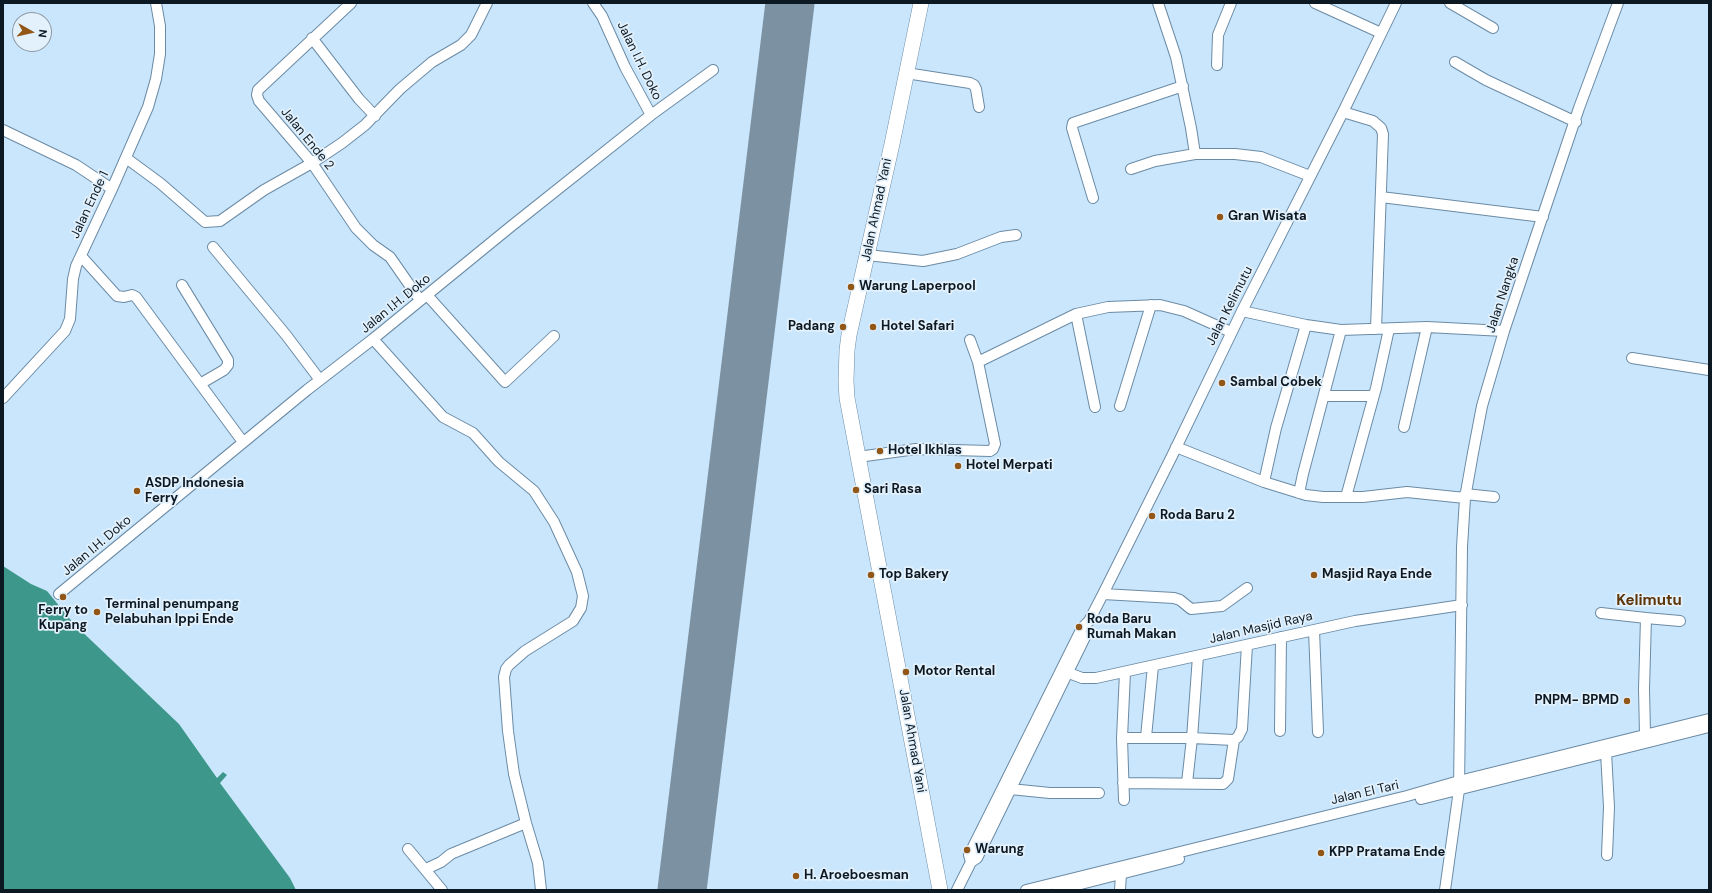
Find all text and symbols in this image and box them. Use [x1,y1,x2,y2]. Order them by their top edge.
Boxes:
north arrow [12,12,52,52]
street label: Jalan I.H. Doko [613,19,665,103]
text: N [35,29,50,38]
street label: Jalan Ende 2 [277,105,337,173]
street label: Jalan Ahmad Yani [858,157,896,263]
street label: Jalan Ende 1 [68,169,112,241]
place label: Gran Wisata [1228,209,1307,225]
marker: Gran Wisata [1215,212,1225,222]
street label: Jalan Nangka [1483,255,1523,335]
street label: Jalan Kelimutu [1203,264,1257,348]
street label: Jalan I.H. Doko [358,271,434,337]
place label: Warung Laperpool [859,279,976,295]
marker: Warung Laperpool [846,282,856,292]
place label: Padang [788,319,835,335]
place label: Hotel Safari [881,319,954,335]
marker: Padang [838,322,848,332]
marker: Hotel Safari [868,322,878,332]
place label: Sambal Cobek [1230,375,1322,391]
marker: Sambal Cobek [1217,378,1227,388]
place label: Hotel Ikhlas [888,443,962,459]
marker: Hotel Ikhlas [875,446,885,456]
place label: Hotel Merpati [966,458,1053,474]
marker: Hotel Merpati [953,461,963,471]
place label: ASDP Indonesia Ferry [145,476,244,507]
place label: Sari Rasa [864,482,922,498]
marker: Sari Rasa [851,485,861,495]
marker: ASDP Indonesia Ferry [132,486,142,496]
place label: Roda Baru 2 [1160,508,1235,524]
marker: Roda Baru 2 [1147,511,1157,521]
street label: Jalan I.H. Doko [59,513,135,579]
place label: Top Bakery [879,567,949,583]
place label: Masjid Raya Ende [1322,567,1432,583]
marker: Top Bakery [866,570,876,580]
marker: Masjid Raya Ende [1309,570,1319,580]
marker: Ferry to Kupang [58,592,68,602]
district label: Kelimutu [1616,592,1682,610]
place label: Terminal penumpang Pelabuhan Ippi Ende [105,597,239,628]
place label: Ferry to Kupang [38,603,88,634]
marker: Terminal penumpang Pelabuhan Ippi Ende [92,607,102,617]
street label: Jalan Masjid Raya [1208,609,1314,647]
place label: Roda Baru Rumah Makan [1087,612,1176,643]
marker: Roda Baru Rumah Makan [1074,622,1084,632]
place label: Motor Rental [914,664,995,680]
marker: Motor Rental [901,667,911,677]
street label: Jalan Ahmad Yani [895,688,929,794]
place label: PNPM- BPMD [1535,693,1619,709]
marker: PNPM- BPMD [1622,696,1632,706]
street label: Jalan El Tari [1329,778,1401,808]
place label: Warung [975,842,1024,858]
marker: Warung [962,845,972,855]
place label: KPP Pratama Ende [1329,845,1445,861]
marker: KPP Pratama Ende [1316,848,1326,858]
place label: H. Aroeboesman [804,868,909,884]
marker: H. Aroeboesman [791,871,801,881]

